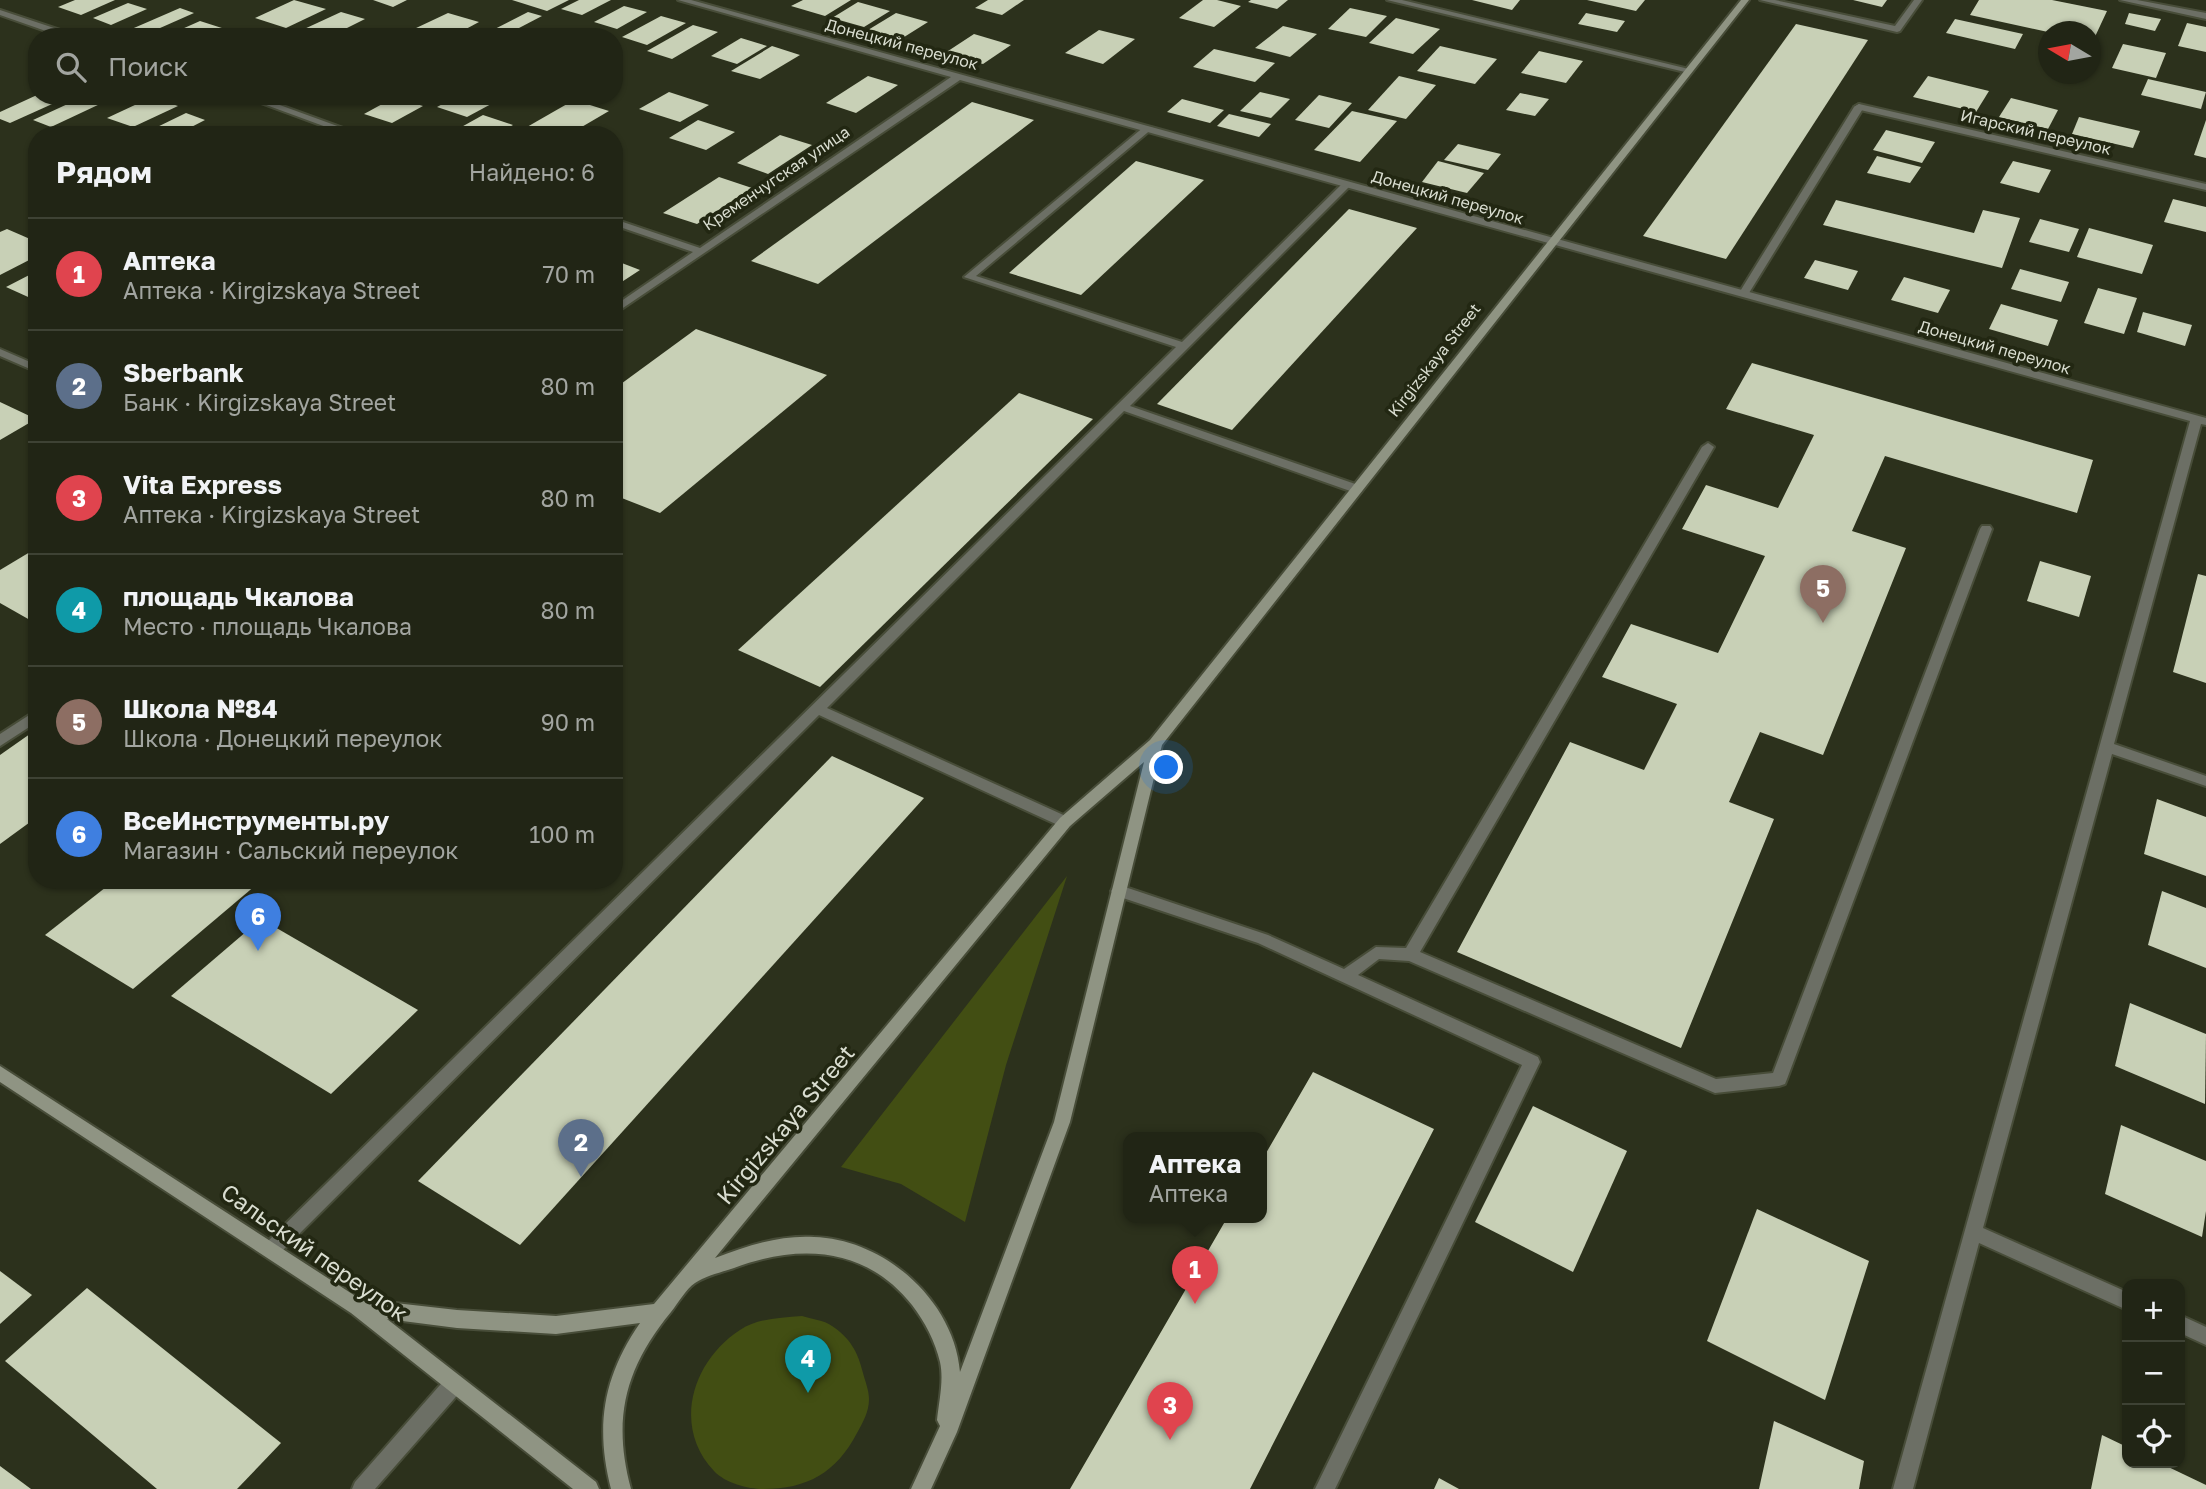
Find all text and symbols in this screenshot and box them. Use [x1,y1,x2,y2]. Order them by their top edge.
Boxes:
street label: Донецкий переулок [823,14,981,74]
north arrow [2038,21,2101,84]
search box [28,28,623,105]
icon: search [52,48,90,86]
text: Поиск [108,51,188,82]
street label: Игарский переулок [1959,105,2113,159]
street label: Кременчугская улица [699,121,853,235]
text: Рядом [56,154,152,190]
text: Найдено: 6 [469,158,595,186]
street label: Донецкий переулок [1370,166,1526,228]
text: Аптека [123,245,216,276]
text: 1 [73,260,85,288]
text: 70 m [542,260,595,288]
text: Аптека · Kirgizskaya Street [123,276,420,304]
street label: Kirgizskaya Street [1383,299,1485,421]
street label: Донецкий переулок [1917,316,2073,378]
text: Sberbank [123,357,244,388]
text: 2 [72,372,86,400]
text: 80 m [541,372,595,400]
text: Банк · Kirgizskaya Street [123,388,396,416]
text: Vita Express [123,469,282,500]
text: 3 [72,484,86,512]
text: 80 m [541,484,595,512]
text: Аптека · Kirgizskaya Street [123,500,420,528]
pin: 5 [1800,565,1846,623]
text: площадь Чкалова [123,581,354,612]
text: 4 [72,596,86,624]
text: 80 m [541,596,595,624]
text: Место · площадь Чкалова [123,612,412,640]
text: Школа №84 [123,693,278,724]
text: 5 [72,708,86,736]
text: 90 m [541,708,595,736]
text: Школа · Донецкий переулок [123,724,443,752]
your location [1149,750,1183,784]
text: ВсеИнструменты.ру [123,805,389,836]
text: 6 [72,820,86,848]
text: 100 m [529,820,595,848]
text: Магазин · Сальский переулок [123,836,458,864]
pin: 6 [235,893,281,951]
street label: Kirgizskaya Street [710,1039,860,1209]
pin: 2 [558,1119,604,1177]
popup [1123,1132,1267,1223]
text: Аптека [1149,1148,1241,1179]
street label: Сальский переулок [216,1177,414,1327]
text: Аптека [1149,1179,1228,1207]
pin: 1 [1172,1246,1218,1304]
map controls [2122,1279,2185,1468]
button: + [2122,1279,2185,1342]
pin: 4 [785,1335,831,1393]
button: − [2122,1342,2185,1405]
pin: 3 [1147,1382,1193,1440]
button: locate [2122,1405,2185,1468]

